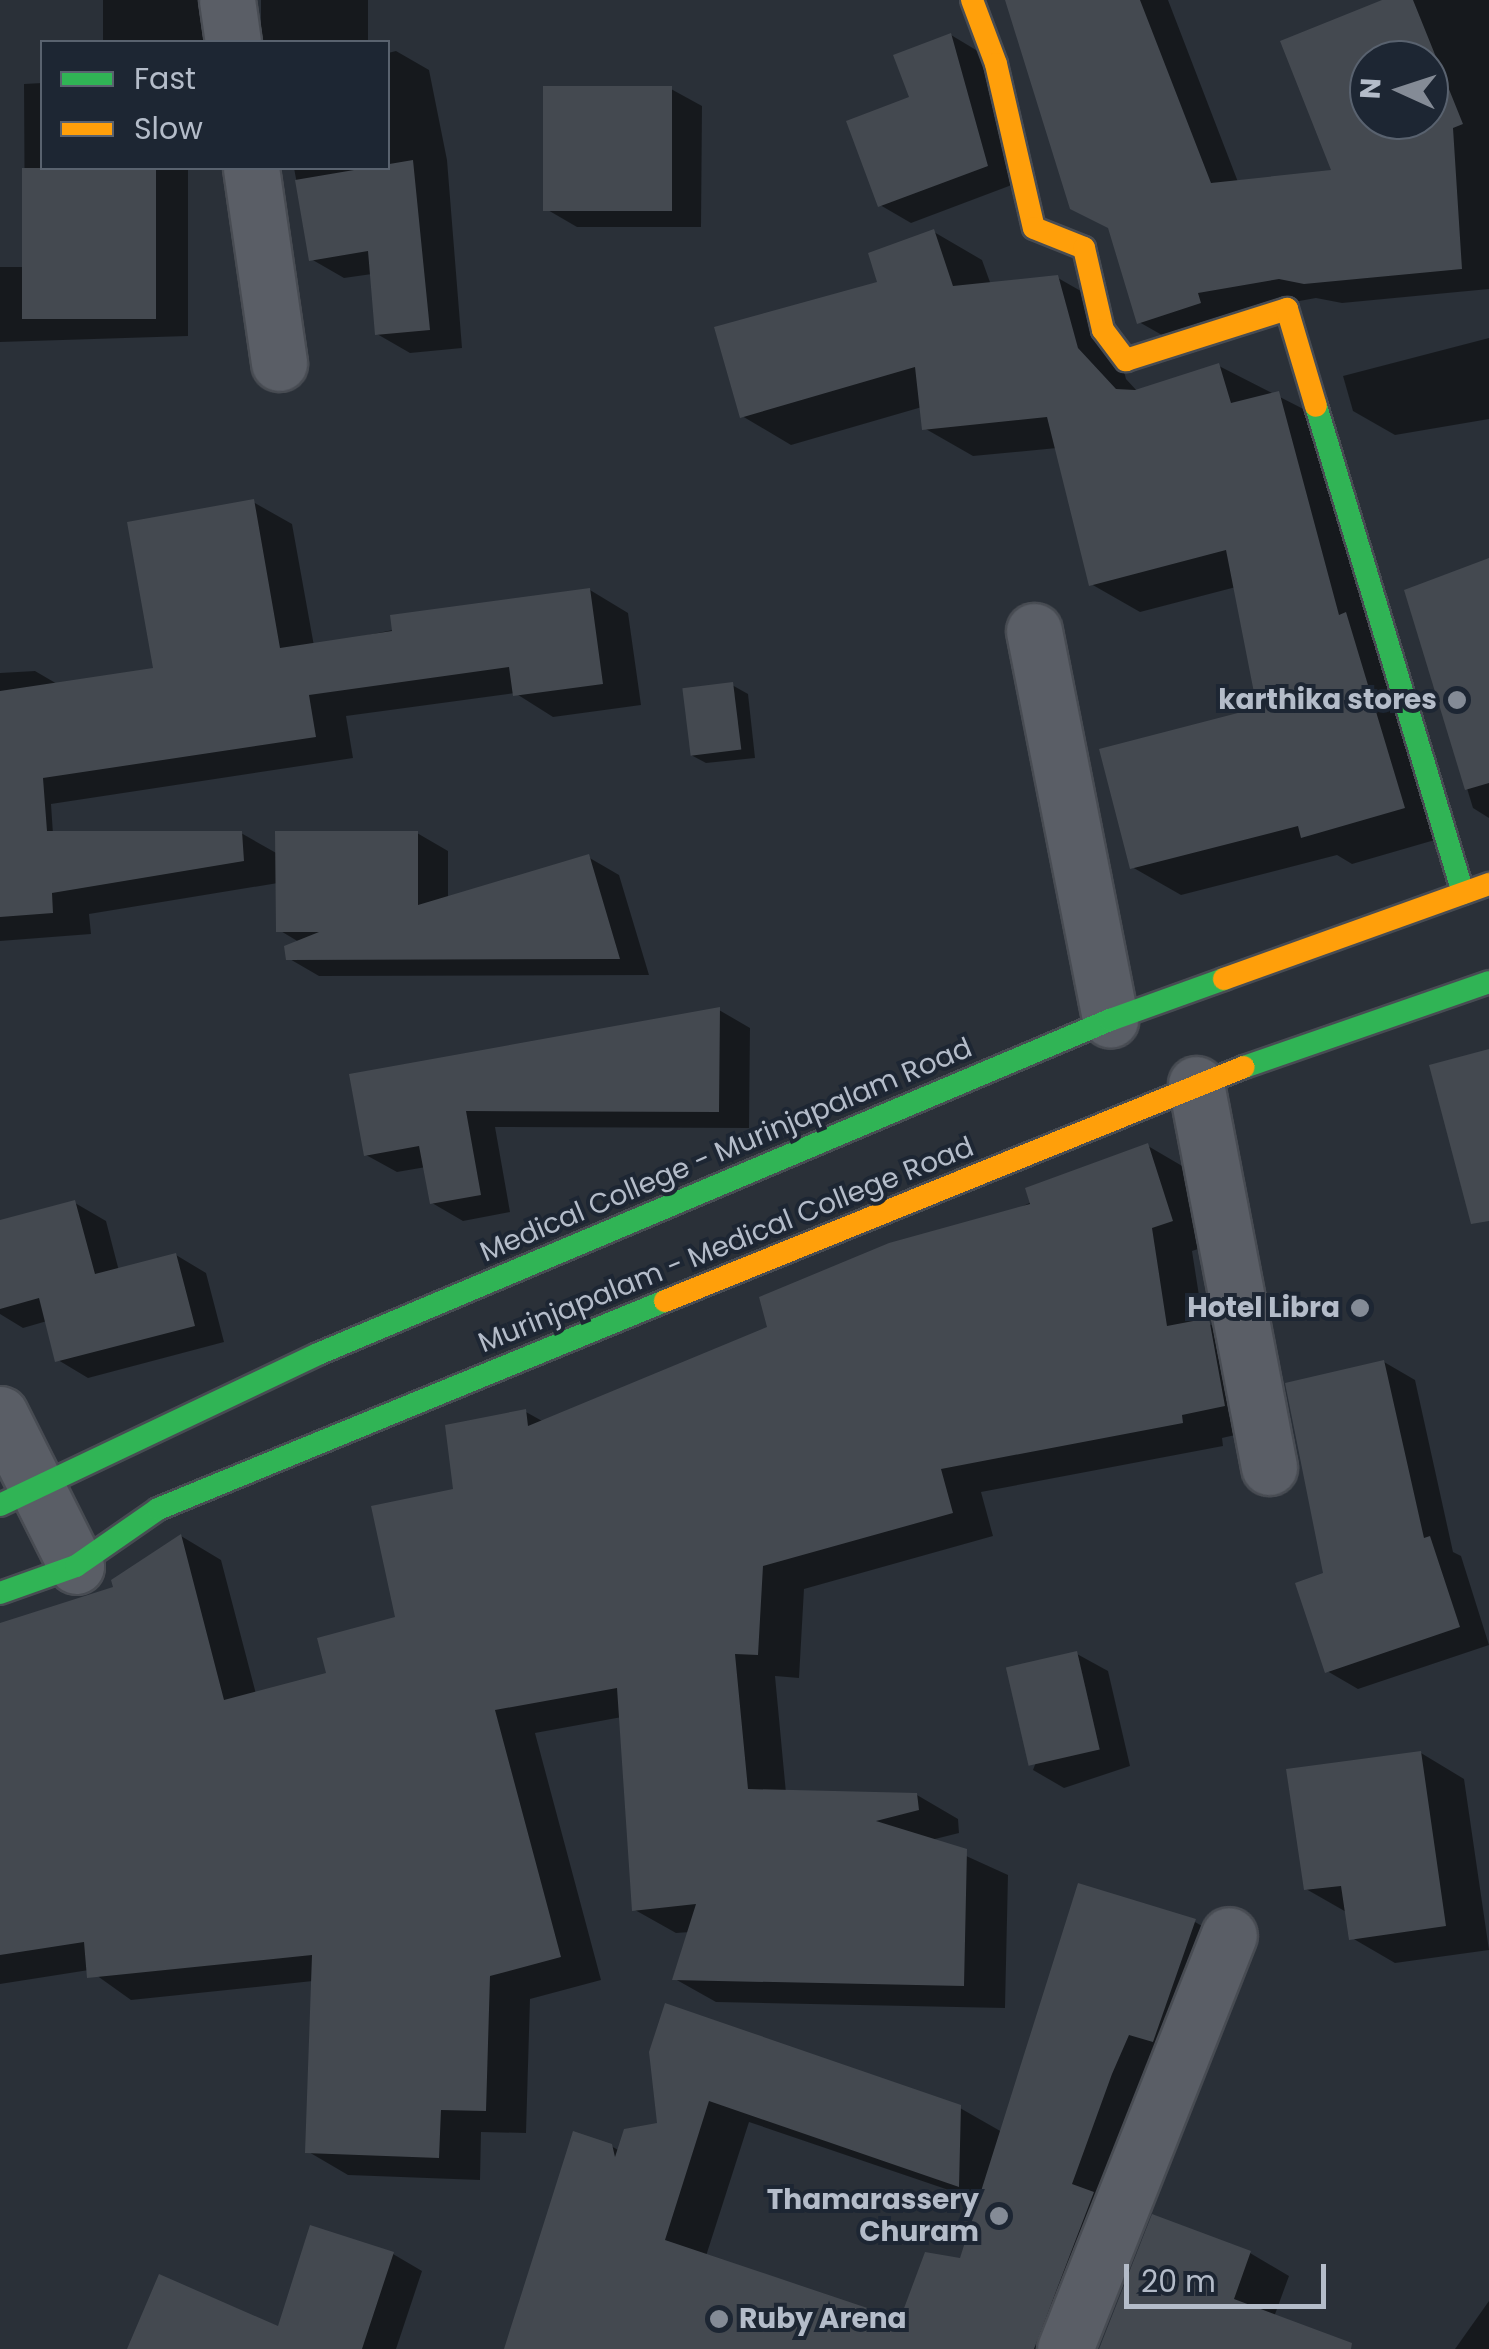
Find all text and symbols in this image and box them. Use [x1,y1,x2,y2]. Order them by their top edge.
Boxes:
legend [40,40,390,170]
north arrow [1349,40,1449,140]
text: Fast [134,57,196,100]
text: N [1351,77,1391,100]
text: Slow [134,107,203,150]
place label: karthika stores [1218,683,1437,717]
marker: karthika stores [1446,689,1468,711]
street label: Medical College - Murinjapalam Road [475,1031,977,1269]
street label: Murinjapalam - Medical College Road [474,1130,978,1360]
place label: Hotel Libra [1187,1291,1340,1325]
marker: Hotel Libra [1349,1297,1371,1319]
place label: Thamarassery Churam [767,2183,979,2249]
marker: Thamarassery Churam [988,2205,1010,2227]
scale bar [1129,2244,1332,2306]
text: 20 m [1141,2260,1216,2303]
place label: Ruby Arena [739,2302,907,2336]
marker: Ruby Arena [708,2308,730,2330]

